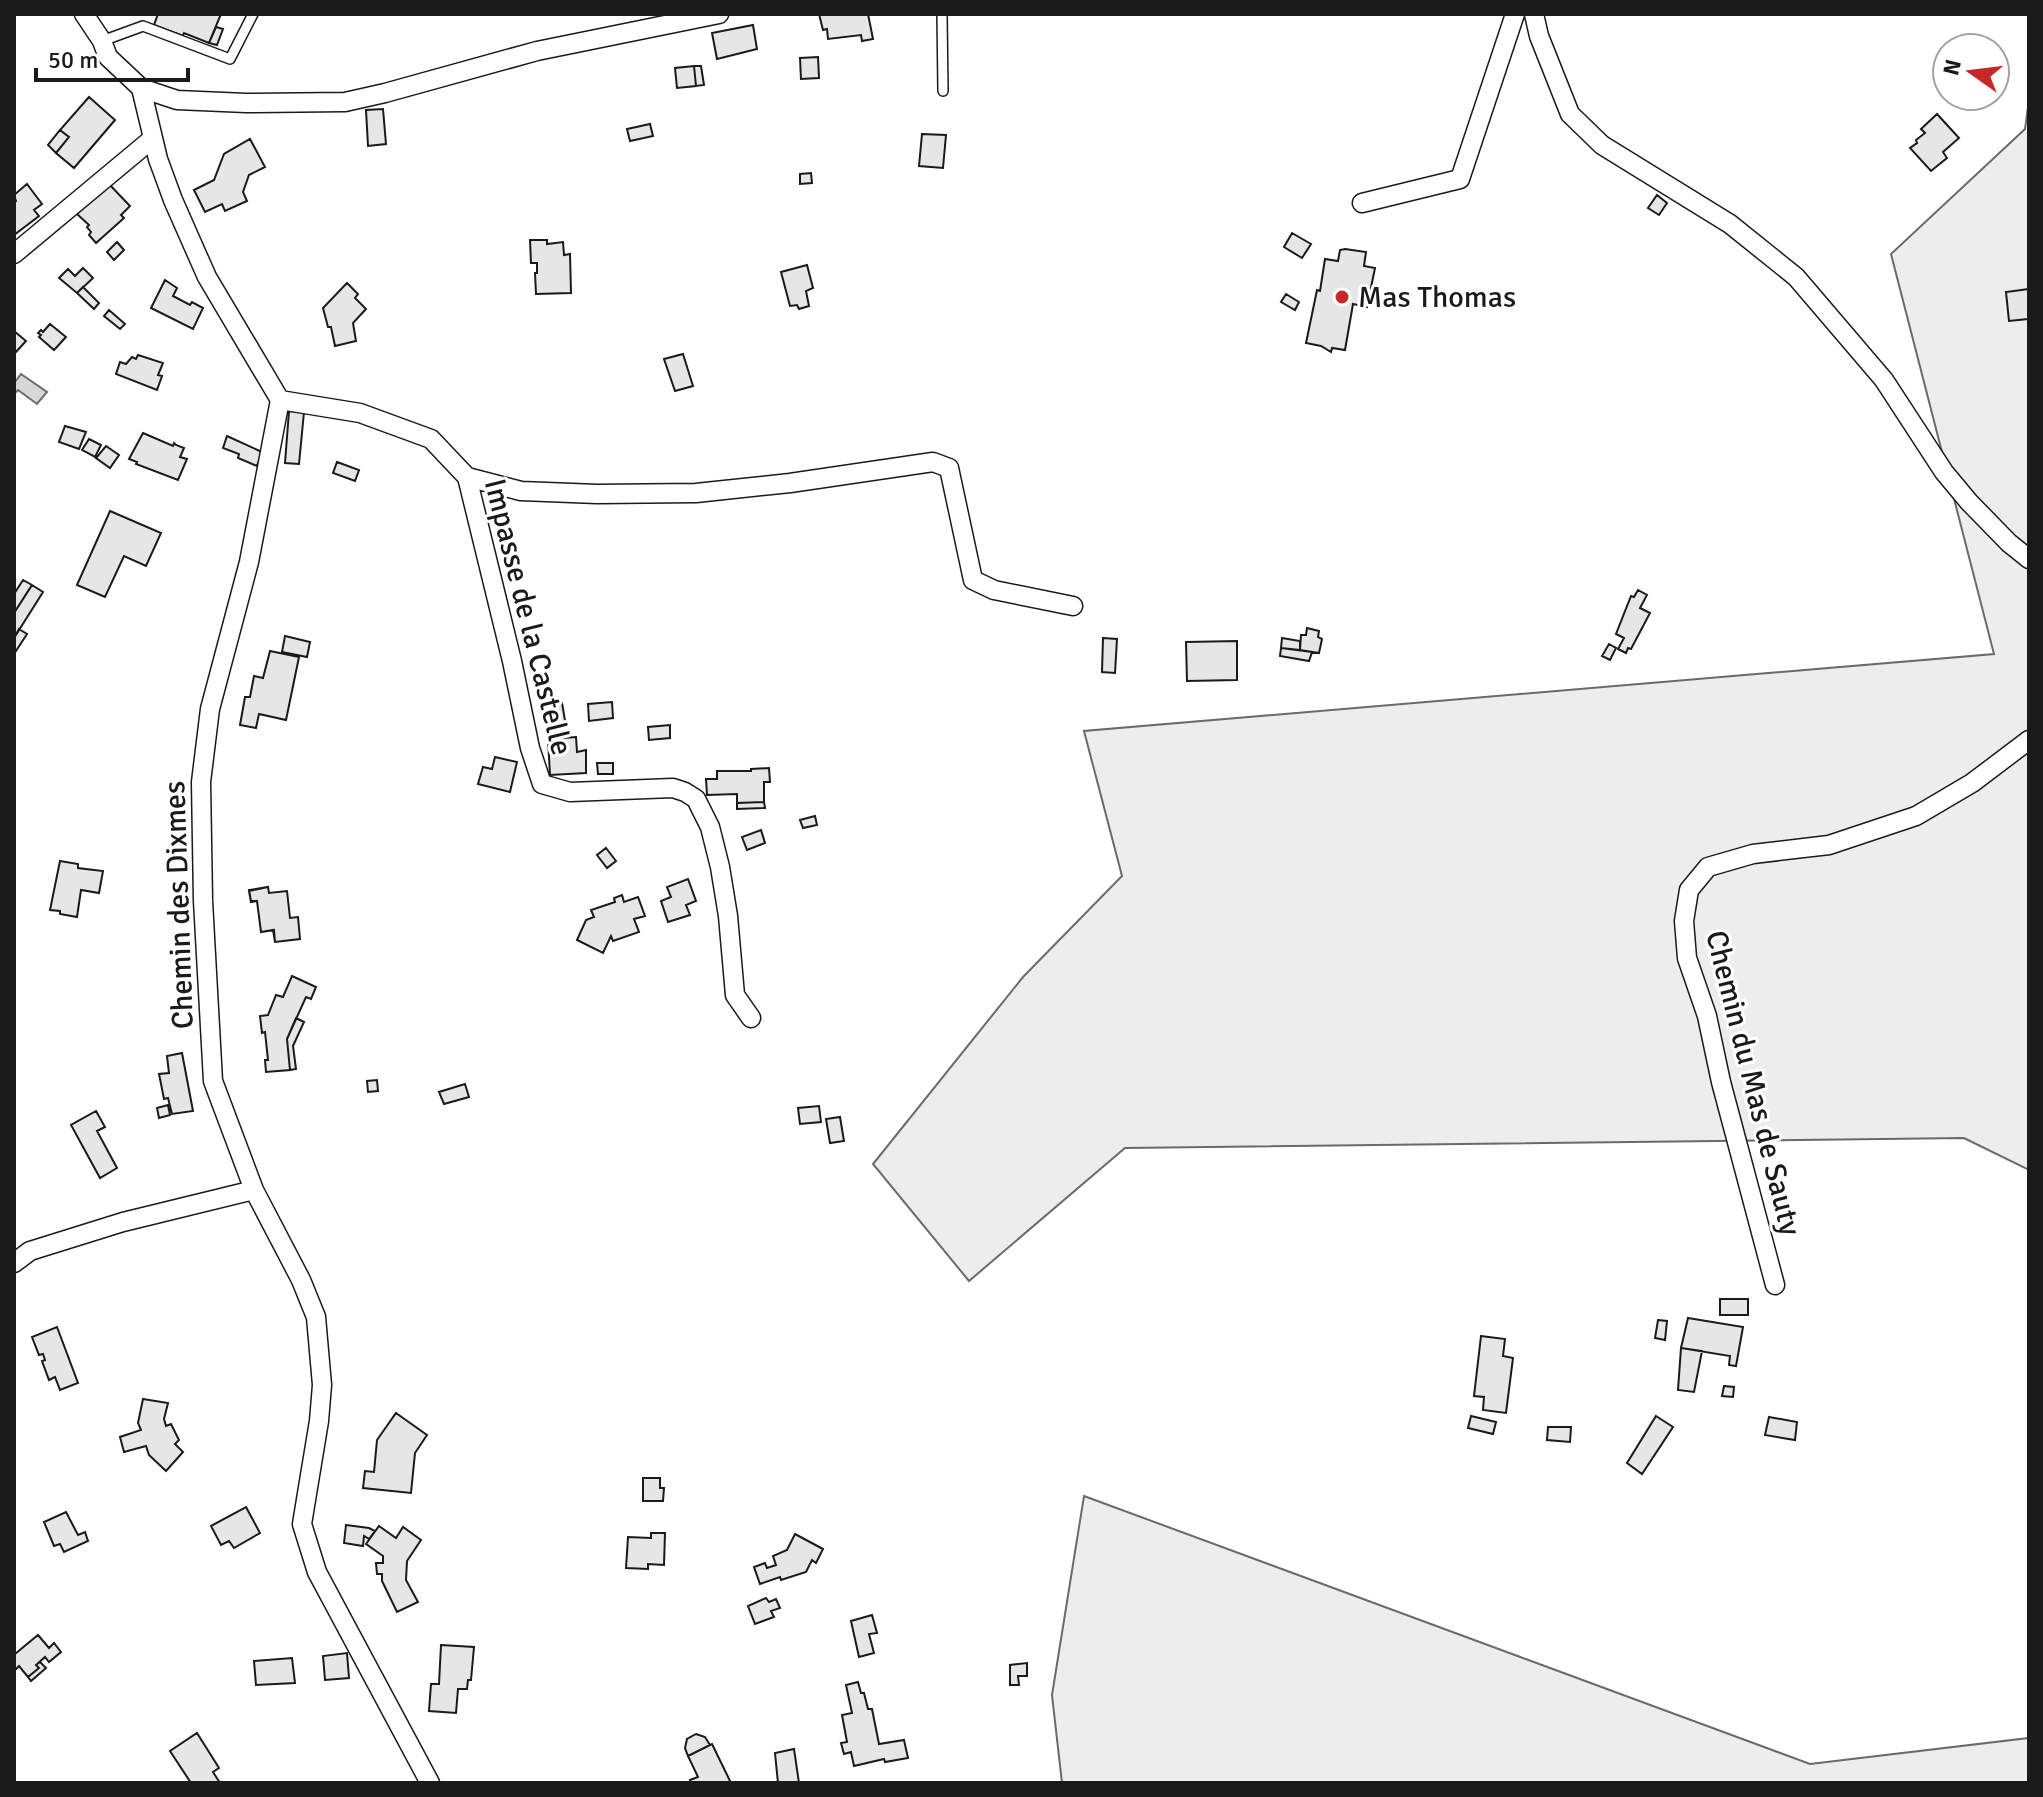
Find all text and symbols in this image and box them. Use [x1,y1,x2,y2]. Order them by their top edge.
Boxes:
scale bar [36,32,188,82]
north arrow [1931,32,2011,112]
text: 50 m [48,45,98,75]
text: N [1937,57,1967,78]
place label: Mas Thomas [1358,279,1516,316]
marker: Mas Thomas [1333,288,1351,306]
street label: Impasse de la Castelle [476,475,580,759]
street label: Chemin des Dixmes [156,780,202,1030]
street label: Chemin du Mas de Sauty [1697,927,1809,1239]

